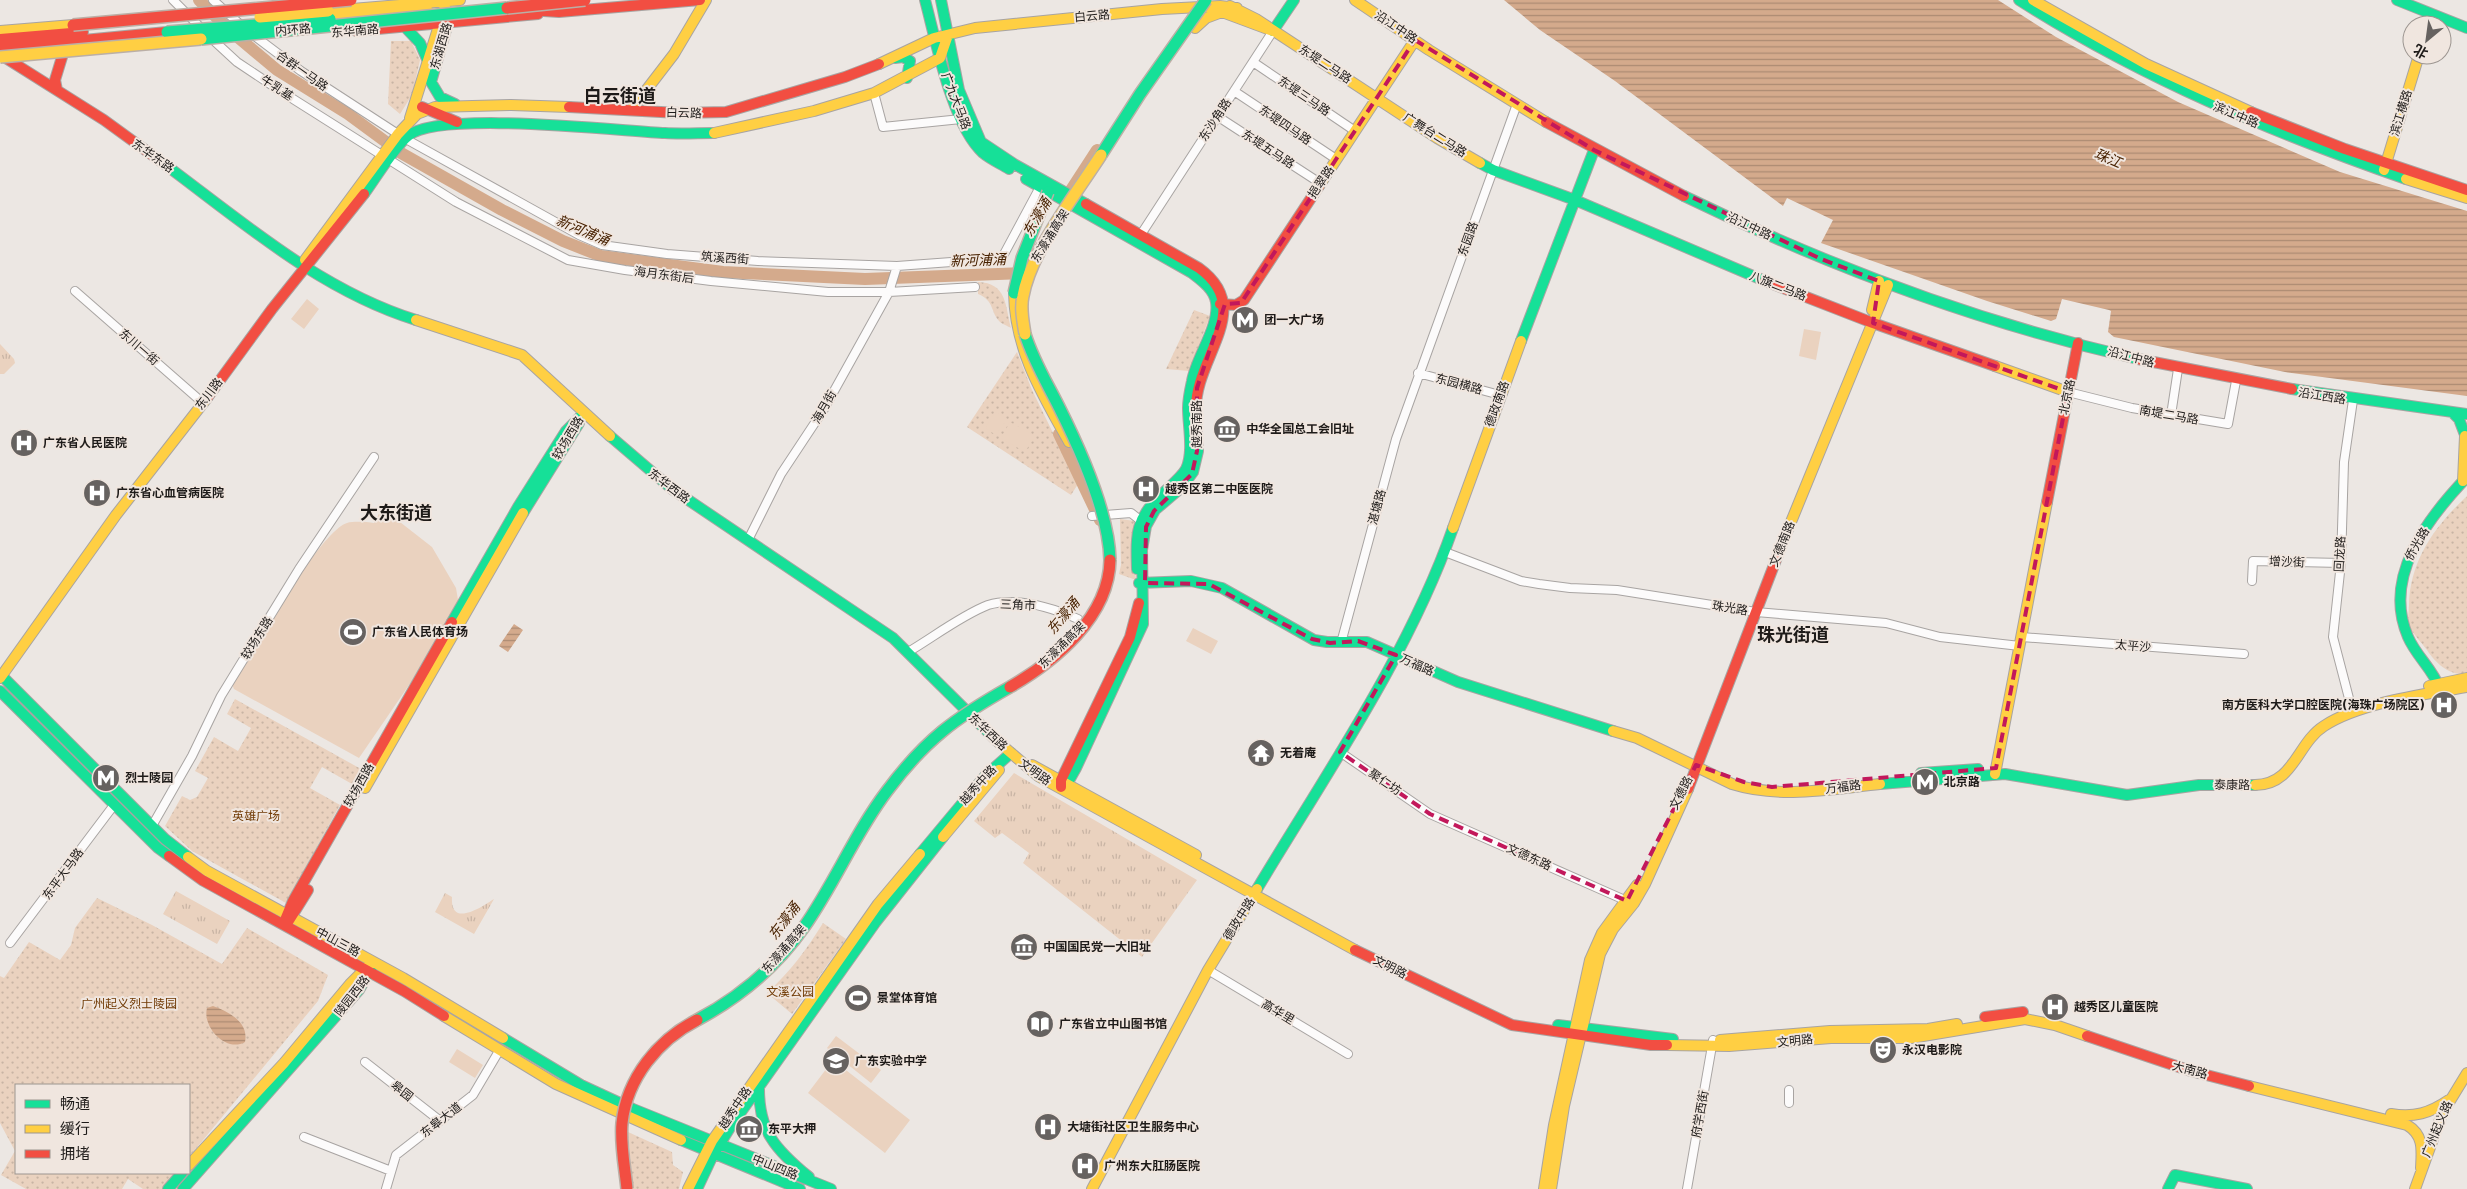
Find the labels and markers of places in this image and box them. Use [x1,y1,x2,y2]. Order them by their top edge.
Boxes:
metro station icon: 团一大广场 [1230,305,1260,335]
place label: 团一大广场 [1264,313,1324,327]
museum icon: 中华全国总工会旧址 [1212,414,1242,444]
place label: 中华全国总工会旧址 [1246,422,1354,436]
hospital icon: 广东省人民医院 [9,428,39,458]
place label: 广东省人民医院 [43,436,127,450]
hospital icon: 越秀区第二中医医院 [1131,474,1161,504]
hospital icon: 广东省心血管病医院 [82,478,112,508]
place label: 越秀区第二中医医院 [1165,482,1273,496]
place label: 广东省心血管病医院 [116,486,224,500]
sports icon: 广东省人民体育场 [338,617,368,647]
place label: 广东省人民体育场 [372,625,468,639]
hospital icon: 南方医科大学口腔医院(海珠广场院区) [2429,690,2459,720]
place label: 南方医科大学口腔医院(海珠广场院区) [2222,698,2425,712]
temple icon: 无着庵 [1246,738,1276,768]
place label: 无着庵 [1280,746,1316,760]
metro station icon: 烈士陵园 [91,763,121,793]
metro station icon: 北京路 [1910,767,1940,797]
place label: 烈士陵园 [125,771,173,785]
place label: 北京路 [1944,775,1980,789]
museum icon: 中国国民党一大旧址 [1009,932,1039,962]
place label: 中国国民党一大旧址 [1043,940,1151,954]
sports icon: 景堂体育馆 [843,983,873,1013]
place label: 景堂体育馆 [877,991,937,1005]
hospital icon: 越秀区儿童医院 [2040,992,2070,1022]
place label: 越秀区儿童医院 [2074,1000,2158,1014]
library icon: 广东省立中山图书馆 [1025,1009,1055,1039]
place label: 广东省立中山图书馆 [1059,1017,1167,1031]
theatre icon: 永汉电影院 [1868,1035,1898,1065]
place label: 永汉电影院 [1902,1043,1962,1057]
school or university icon: 广东实验中学 [821,1046,851,1076]
place label: 广东实验中学 [855,1054,927,1068]
hospital icon: 大塘街社区卫生服务中心 [1033,1112,1063,1142]
museum icon: 东平大押 [734,1114,764,1144]
place label: 大塘街社区卫生服务中心 [1067,1120,1199,1134]
place label: 东平大押 [768,1122,816,1136]
hospital icon: 广州东大肛肠医院 [1070,1151,1100,1181]
place label: 广州东大肛肠医院 [1104,1159,1200,1173]

